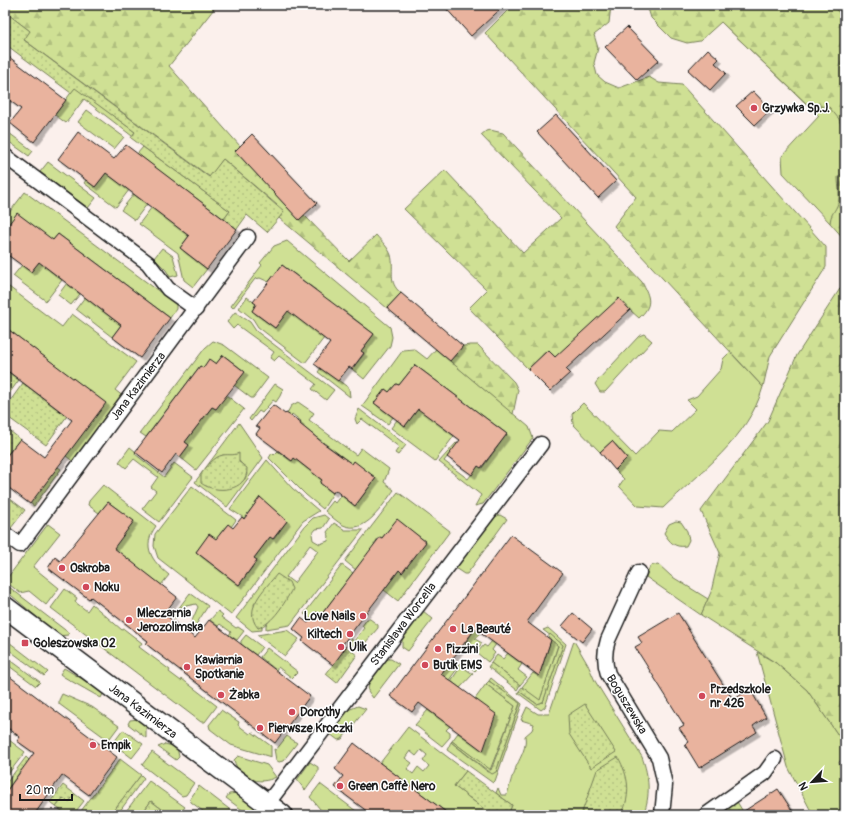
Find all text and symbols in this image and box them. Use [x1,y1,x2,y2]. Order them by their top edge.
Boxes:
place label: Grzywka Sp.J. [762,101,830,116]
marker: Grzywka Sp.J. [749,103,759,113]
street label: Jana Kazimierza [108,349,169,423]
place label: Oskroba [70,561,110,576]
marker: Oskroba [57,563,67,573]
street label: Stanisława Worcella [367,579,440,669]
place label: Noku [94,580,120,595]
marker: Noku [81,582,91,592]
place label: Mleczarnia Jerozolimska [137,606,203,635]
place label: Love Nails [304,609,356,624]
marker: Love Nails [358,611,368,621]
marker: Mleczarnia Jerozolimska [124,615,134,625]
place label: La Beauté [461,622,512,637]
marker: La Beauté [448,624,458,634]
place label: Kiltech [307,627,342,642]
marker: Kiltech [345,629,355,639]
place label: Goleszowska 02 [33,636,116,651]
marker: Goleszowska 02 [20,638,30,648]
place label: Ulik [349,640,368,655]
marker: Ulik [336,642,346,652]
place label: Pizzini [446,642,478,657]
marker: Pizzini [433,644,443,654]
place label: Kawiarnia Spotkanie [195,653,245,682]
place label: Butik EMS [433,658,482,673]
marker: Butik EMS [420,660,430,670]
marker: Kawiarnia Spotkanie [182,662,192,672]
street label: Boguszewska [603,672,650,737]
street label: Jana Kazimierza [106,681,180,742]
place label: Przedszkole nr 426 [710,682,772,711]
place label: Żabka [229,687,260,703]
marker: Żabka [216,690,226,700]
marker: Przedszkole nr 426 [697,691,707,701]
place label: Dorothy [300,705,341,720]
marker: Dorothy [287,707,297,717]
place label: Pierwsze Kroczki [268,721,352,736]
marker: Pierwsze Kroczki [255,723,265,733]
place label: Empik [101,738,132,753]
marker: Empik [88,740,98,750]
north arrow [792,762,832,802]
scale bar [20,776,72,802]
place label: Green Caffè Nero [348,779,436,794]
text: N [796,779,811,792]
marker: Green Caffè Nero [335,781,345,791]
text: 20 m [26,783,55,798]

